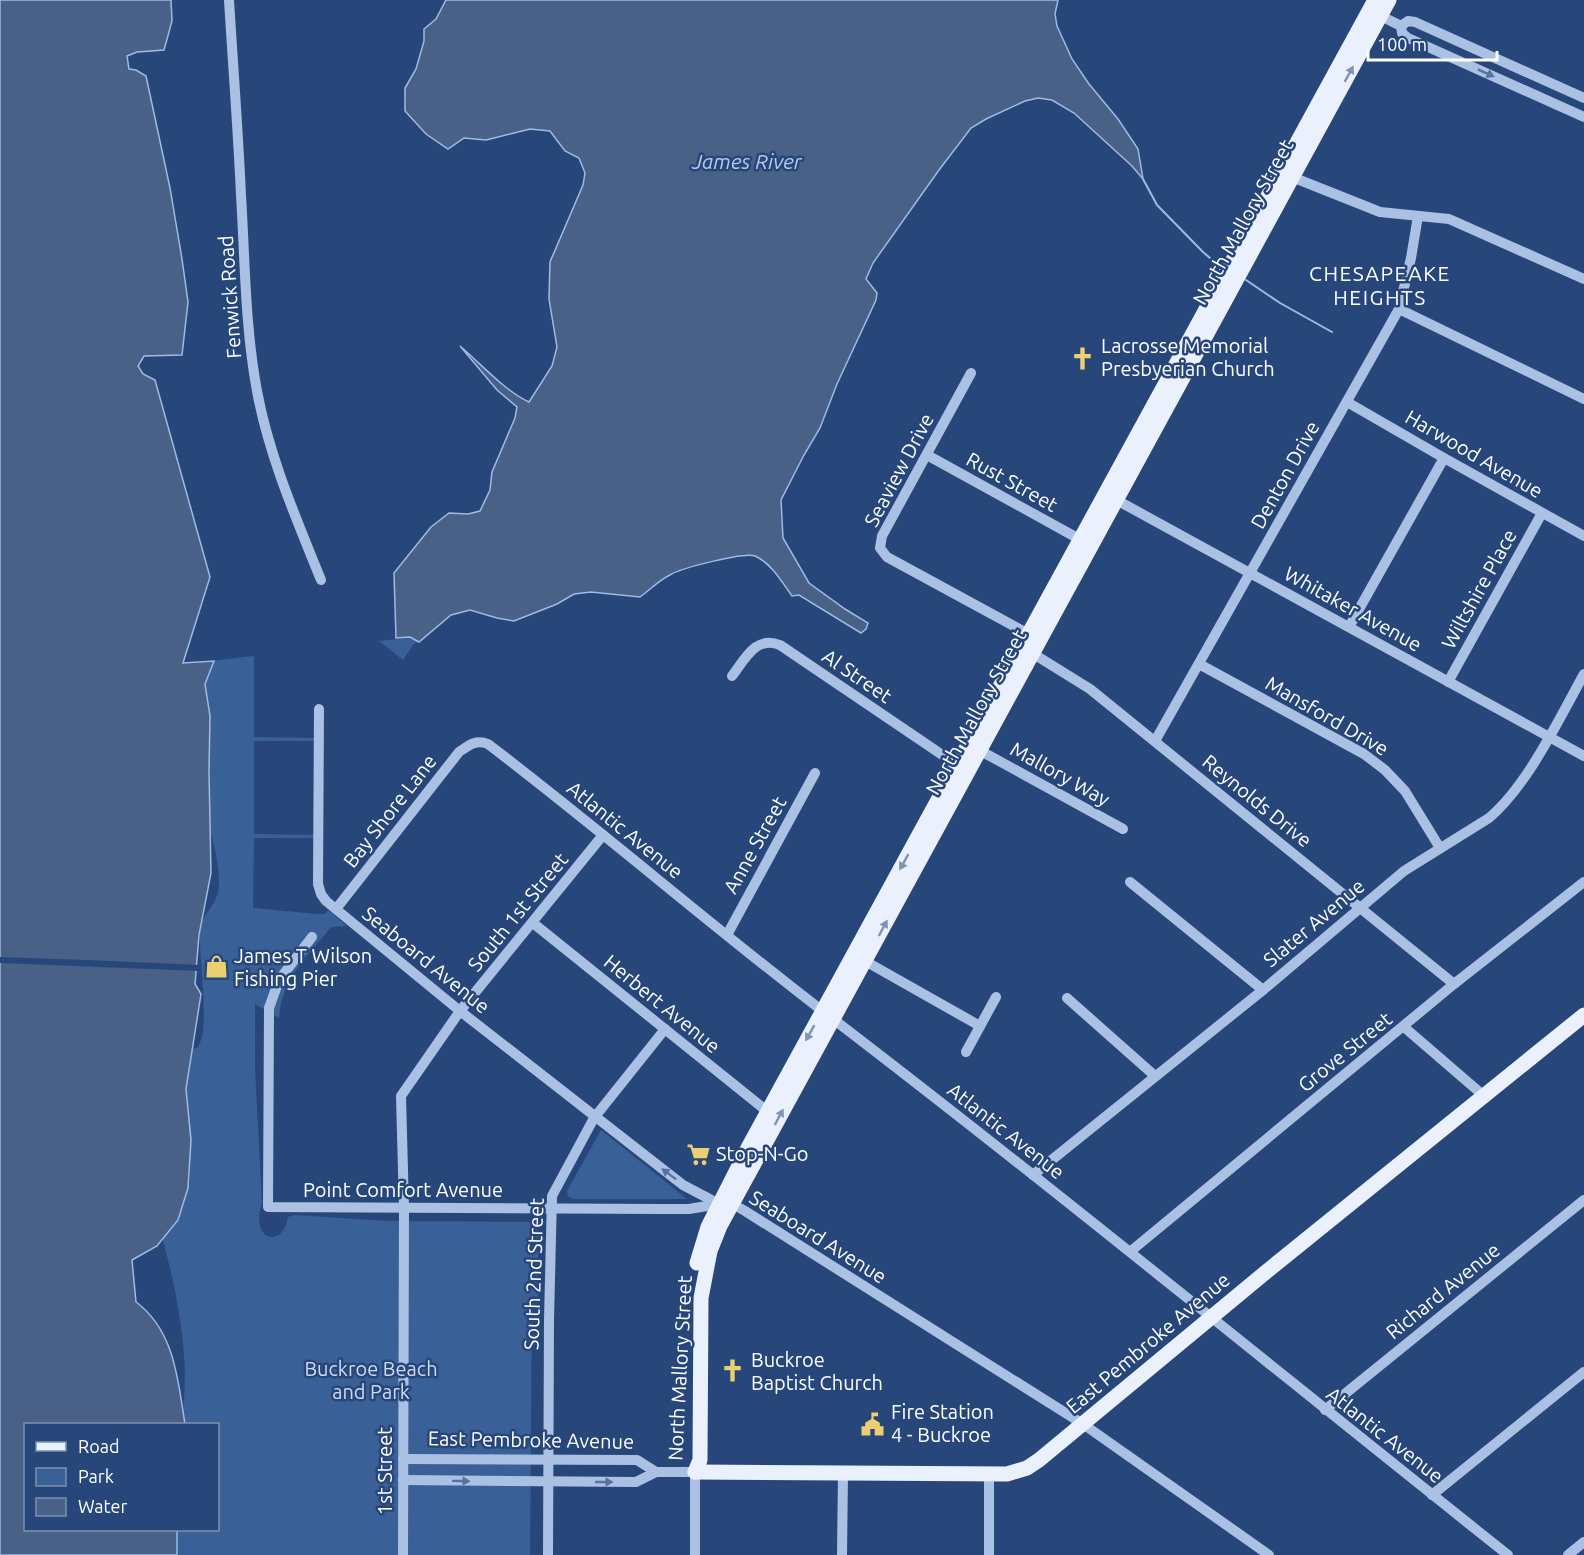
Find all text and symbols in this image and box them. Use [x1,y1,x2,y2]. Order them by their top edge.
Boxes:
scale bar [1368,24,1497,62]
text: 100 m [1377,34,1427,54]
one-way arrow [1343,66,1353,83]
one-way arrow [1477,68,1495,78]
street label: North Mallory Street [1188,135,1298,308]
water label: James River [691,149,803,173]
street label: Fenwick Road [214,235,245,359]
district label: CHESAPEAKE HEIGHTS [1309,261,1451,309]
place label: Lacrosse Memorial Presbyerian Church [1101,334,1275,380]
church icon: Lacrosse Memorial Presbyerian Church [1070,345,1096,371]
street label: Harwood Avenue [1401,405,1547,502]
street label: Seaview Drive [859,409,938,530]
street label: Denton Drive [1246,417,1324,533]
street label: Rust Street [963,447,1062,516]
street label: Wiltshire Place [1436,525,1521,652]
street label: Whitaker Avenue [1281,561,1426,656]
street label: North Mallory Street [921,625,1031,798]
street label: Al Street [818,644,896,707]
street label: Mansford Drive [1262,671,1393,760]
street label: Mallory Way [1007,737,1114,810]
street label: Bay Shore Lane [338,750,441,872]
street label: Reynolds Drive [1198,750,1317,852]
street label: Atlantic Avenue [563,776,688,883]
street label: Anne Street [718,792,791,897]
street label: South 1st Street [463,848,572,976]
one-way arrow [899,854,909,871]
street label: Slater Avenue [1259,874,1369,971]
street label: Seaboard Avenue [358,901,494,1018]
one-way arrow [878,919,888,936]
place label: James T Wilson Fishing Pier [234,944,372,990]
street label: Herbert Avenue [600,950,725,1057]
shop icon: James T Wilson Fishing Pier [203,954,229,980]
street label: Grove Street [1293,1007,1396,1096]
one-way arrow [805,1025,815,1042]
street label: Atlantic Avenue [943,1078,1069,1183]
one-way arrow [774,1109,784,1126]
supermarket icon: Stop-N-Go [685,1141,711,1167]
place label: Stop-N-Go [716,1142,809,1165]
one-way arrow [661,1168,677,1180]
street label: Point Comfort Avenue [303,1178,503,1201]
street label: Seaboard Avenue [746,1185,891,1288]
street label: South 2nd Street [519,1197,548,1350]
street label: Richard Avenue [1381,1238,1504,1343]
street label: East Pembroke Avenue [1061,1268,1234,1418]
street label: North Mallory Street [663,1275,696,1461]
place label: Buckroe Baptist Church [751,1348,883,1394]
park label: Buckroe Beach and Park [304,1357,438,1403]
church icon: Buckroe Baptist Church [720,1358,746,1384]
street label: Atlantic Avenue [1322,1382,1448,1487]
place label: Fire Station 4 - Buckroe [891,1400,994,1446]
public building icon: Fire Station 4 - Buckroe [860,1411,886,1437]
legend [24,1423,219,1531]
street label: East Pembroke Avenue [428,1426,634,1453]
street label: 1st Street [373,1427,396,1515]
text: Road [78,1436,120,1456]
text: Park [78,1466,114,1486]
one-way arrow [452,1476,471,1486]
one-way arrow [594,1477,613,1487]
text: Water [78,1496,128,1516]

